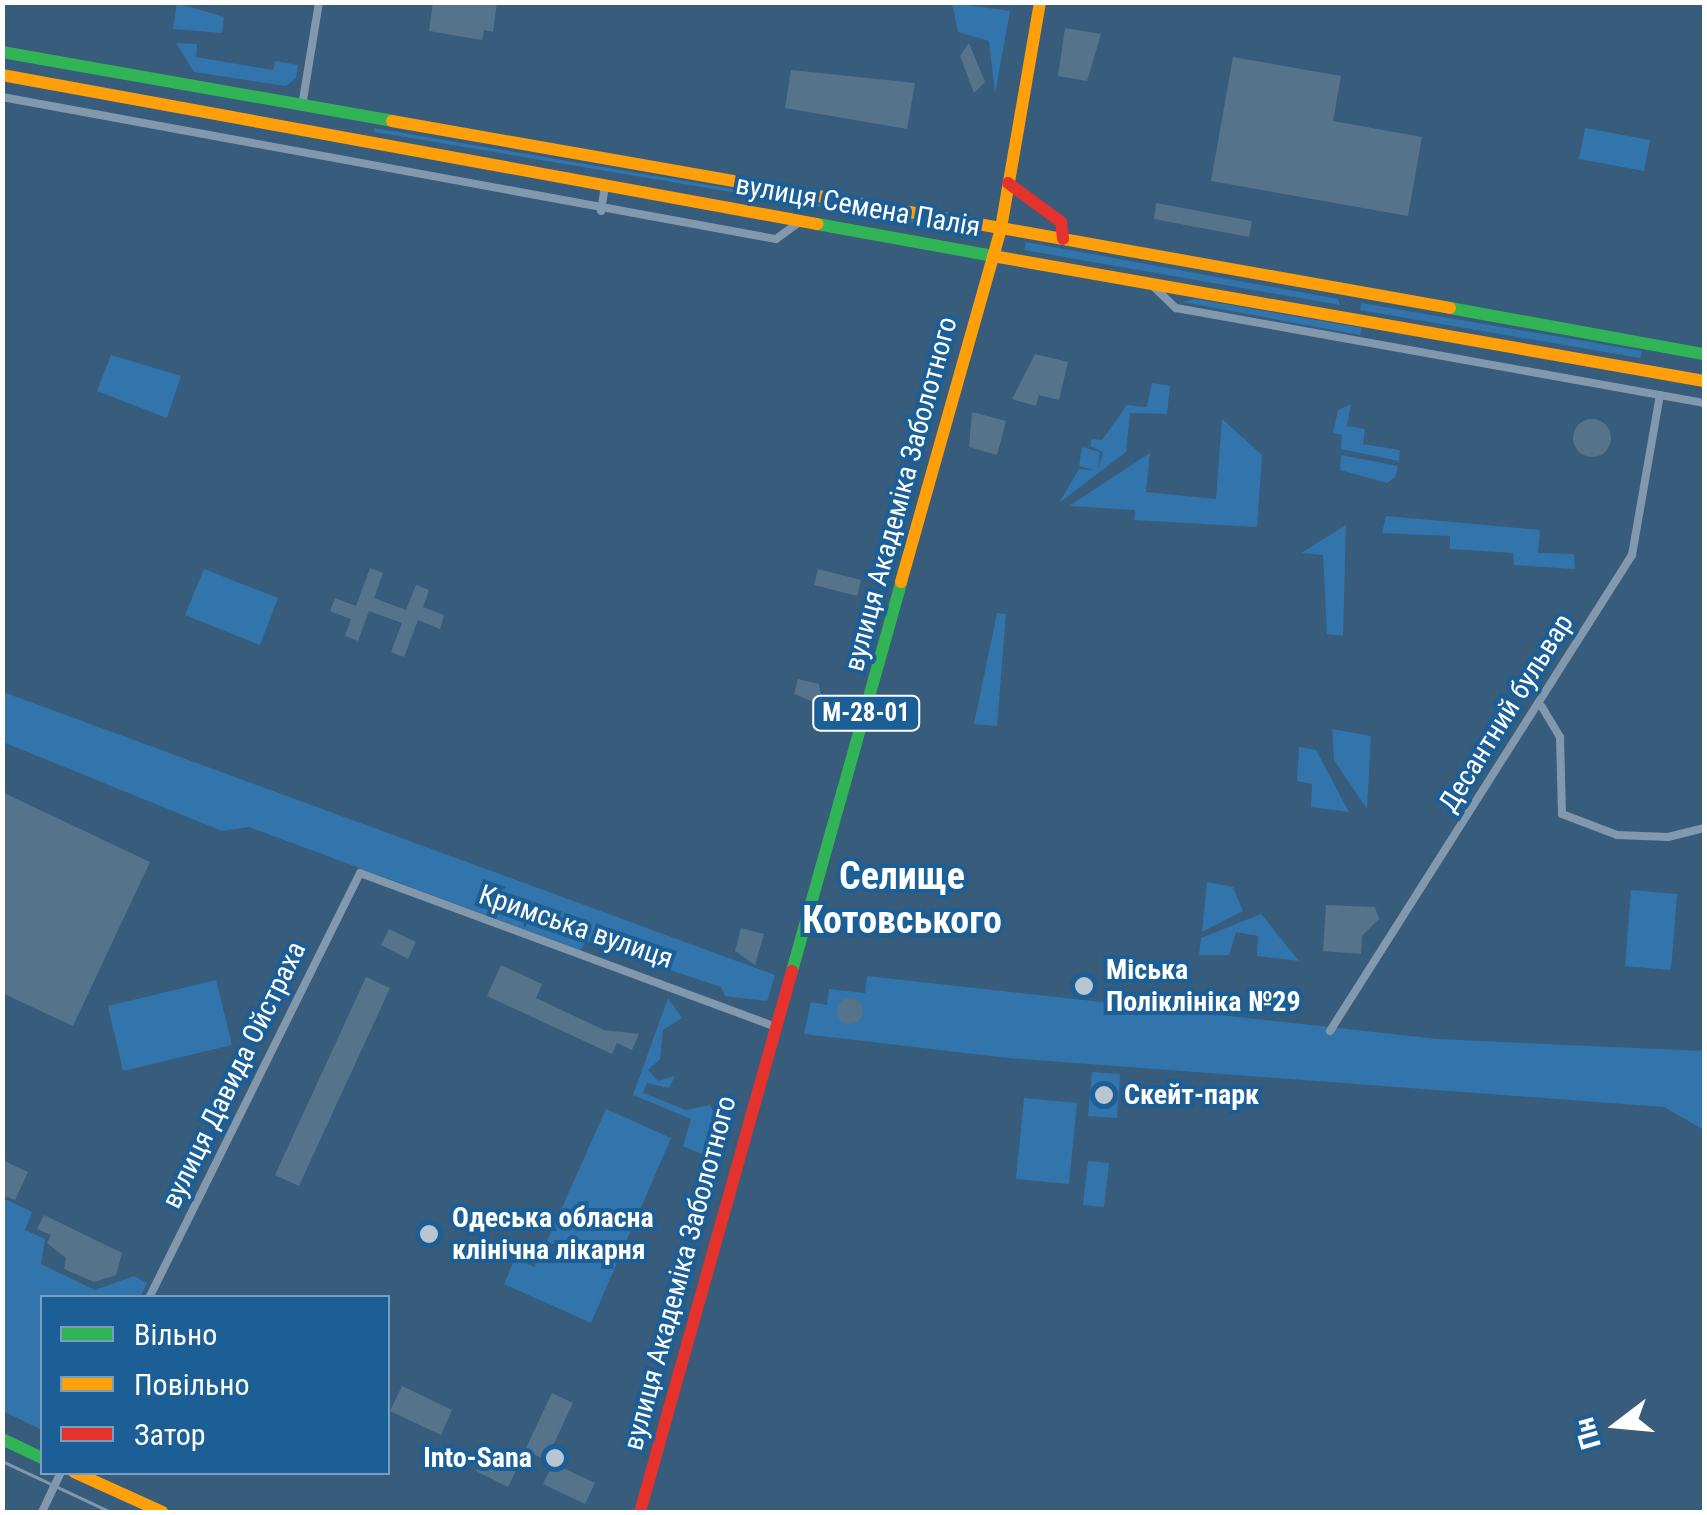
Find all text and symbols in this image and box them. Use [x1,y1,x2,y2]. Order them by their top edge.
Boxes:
street label: вулиця Семена Палія [733,168,983,244]
street label: вулиця Академіка Заболотного [838,313,964,675]
street label: Десантний бульвар [1432,608,1580,818]
road number: М-28-01 [811,693,921,733]
district label: Селище Котовського [802,854,1002,944]
street label: Кримська вулиця [475,878,677,976]
street label: вулиця Давида Ойстраха [155,936,313,1214]
place label: Міська Поліклініка №29 [1106,953,1301,1019]
marker: Міська Поліклініка №29 [1071,973,1097,999]
place label: Скейт-парк [1124,1078,1259,1112]
marker: Скейт-парк [1093,1084,1115,1106]
street label: вулиця Академіка Заболотного [617,1092,743,1454]
place label: Одеська обласна клінічна лікарня [452,1201,654,1267]
marker: Одеська обласна клінічна лікарня [416,1221,442,1247]
legend [40,1295,390,1475]
text: Вільно [134,1317,217,1352]
text: Повільно [134,1367,250,1402]
north arrow [1567,1375,1667,1475]
text: Пн [1568,1414,1608,1453]
text: Затор [134,1417,206,1452]
place label: Into-Sana [423,1441,532,1475]
marker: Into-Sana [542,1445,568,1471]

